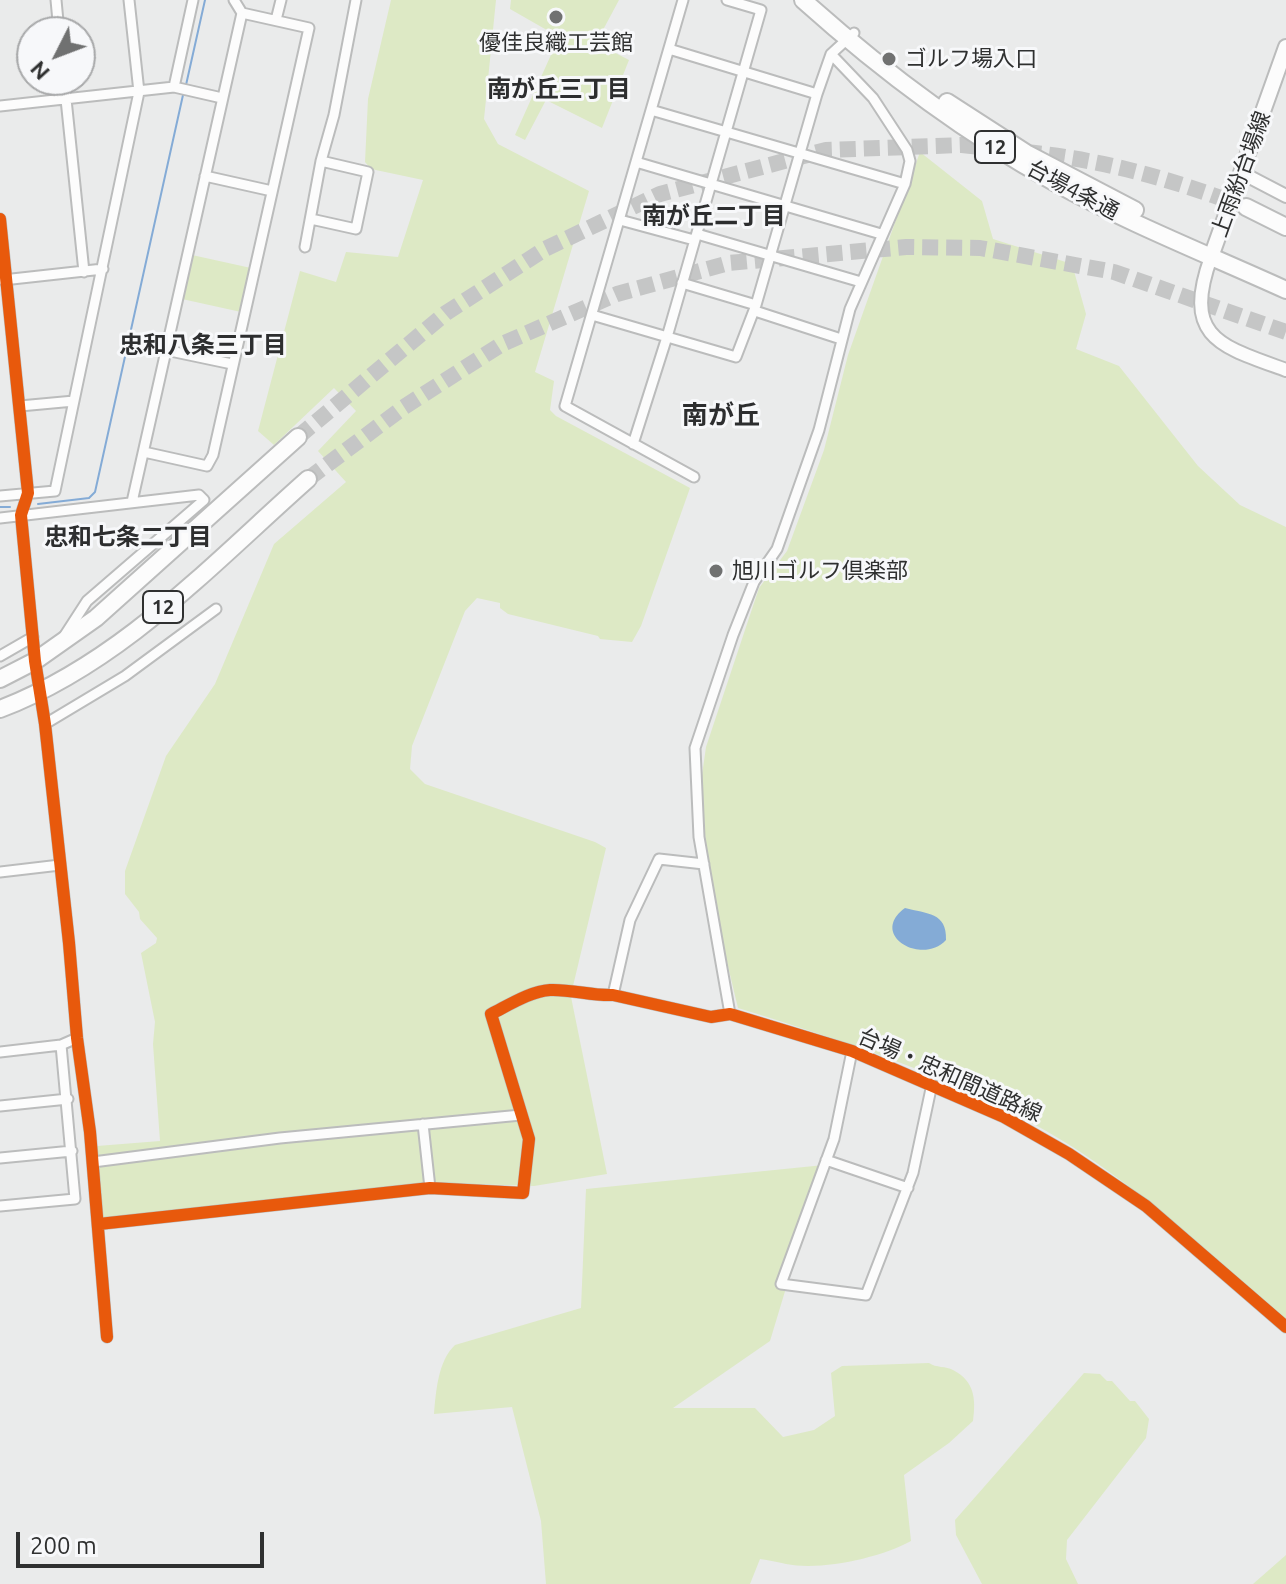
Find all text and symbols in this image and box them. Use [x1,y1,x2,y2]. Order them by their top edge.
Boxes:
marker: 優佳良織工芸館 [547,8,565,26]
north arrow [16,16,96,96]
place label: 優佳良織工芸館 [479,30,633,56]
place label: ゴルフ場入口 [905,46,1037,72]
marker: ゴルフ場入口 [880,50,898,68]
text: N [25,57,54,86]
district label: 南が丘三丁目 [487,75,631,103]
street label: 上雨紛台場線 [1206,107,1276,241]
road number: 12 [975,131,1015,163]
street label: 台場4条通 [1022,155,1124,225]
district label: 南が丘二丁目 [642,202,786,230]
district label: 忠和八条三丁目 [119,331,287,359]
district label: 南が丘 [682,399,760,431]
district label: 忠和七条二丁目 [44,523,212,551]
place label: 旭川ゴルフ倶楽部 [732,558,908,584]
marker: 旭川ゴルフ倶楽部 [707,562,725,580]
road number: 12 [143,591,183,623]
street label: 台場・忠和間道路線 [854,1023,1046,1127]
scale bar [20,1516,268,1566]
text: 200 m [30,1532,97,1559]

